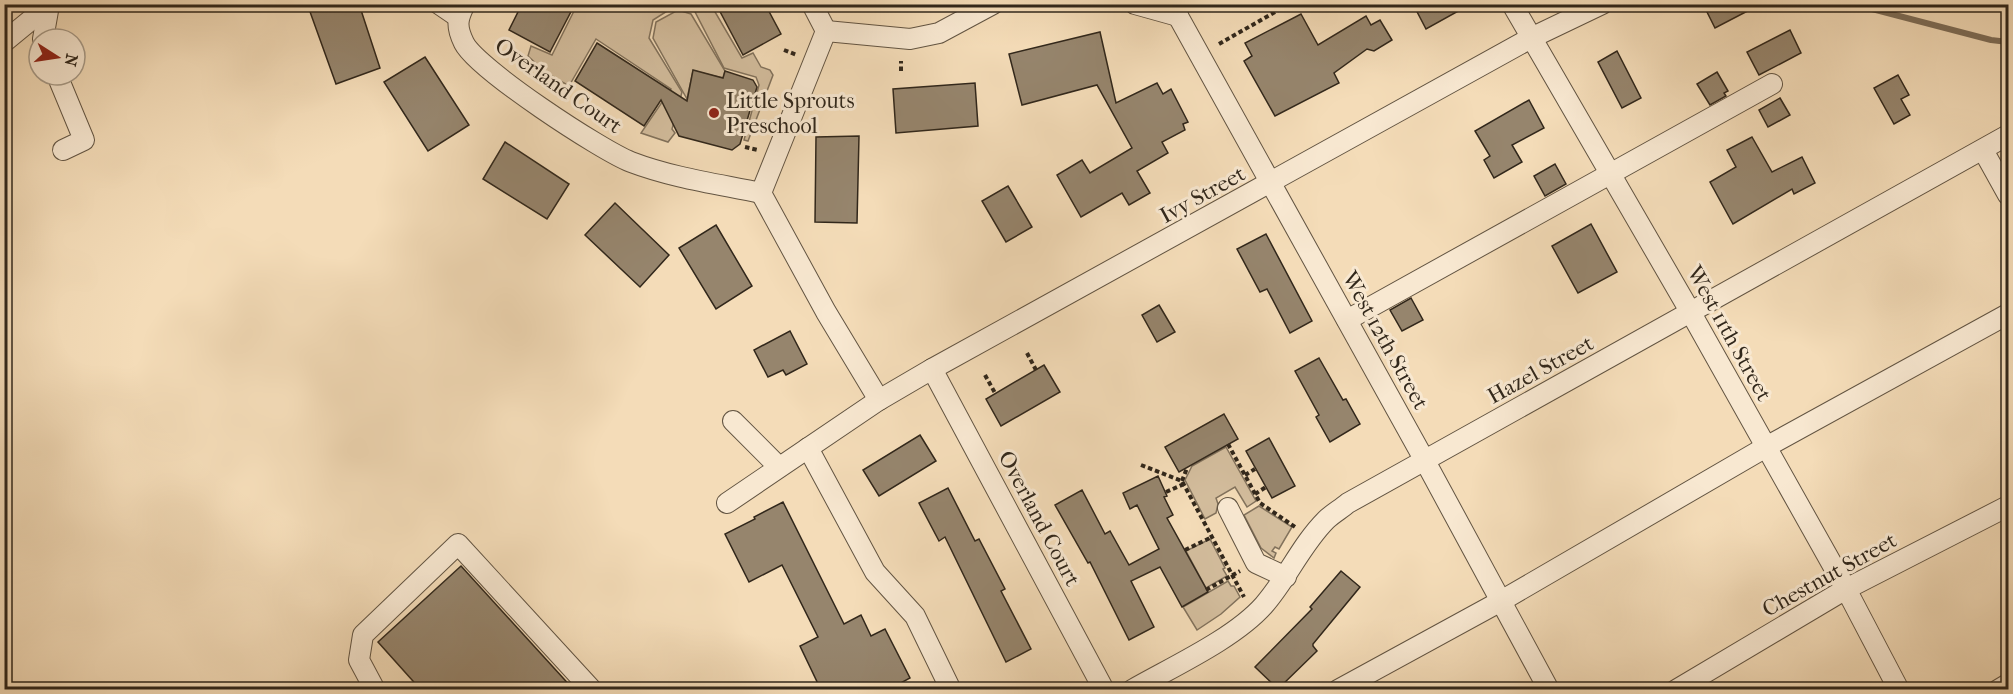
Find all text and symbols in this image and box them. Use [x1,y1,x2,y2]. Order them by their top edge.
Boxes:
north arrow [27,27,87,87]
street label: Overland Court [490,32,627,139]
text: N [60,52,82,69]
place label: Little Sprouts Preschool [726,88,855,139]
marker: Little Sprouts Preschool [707,106,721,120]
street label: Ivy Street [1155,161,1250,229]
street label: West 11th Street [1681,261,1777,406]
street label: West 12th Street [1336,266,1434,414]
street label: Hazel Street [1483,330,1598,410]
street label: Overland Court [993,446,1086,591]
street label: Chestnut Street [1758,527,1901,622]

